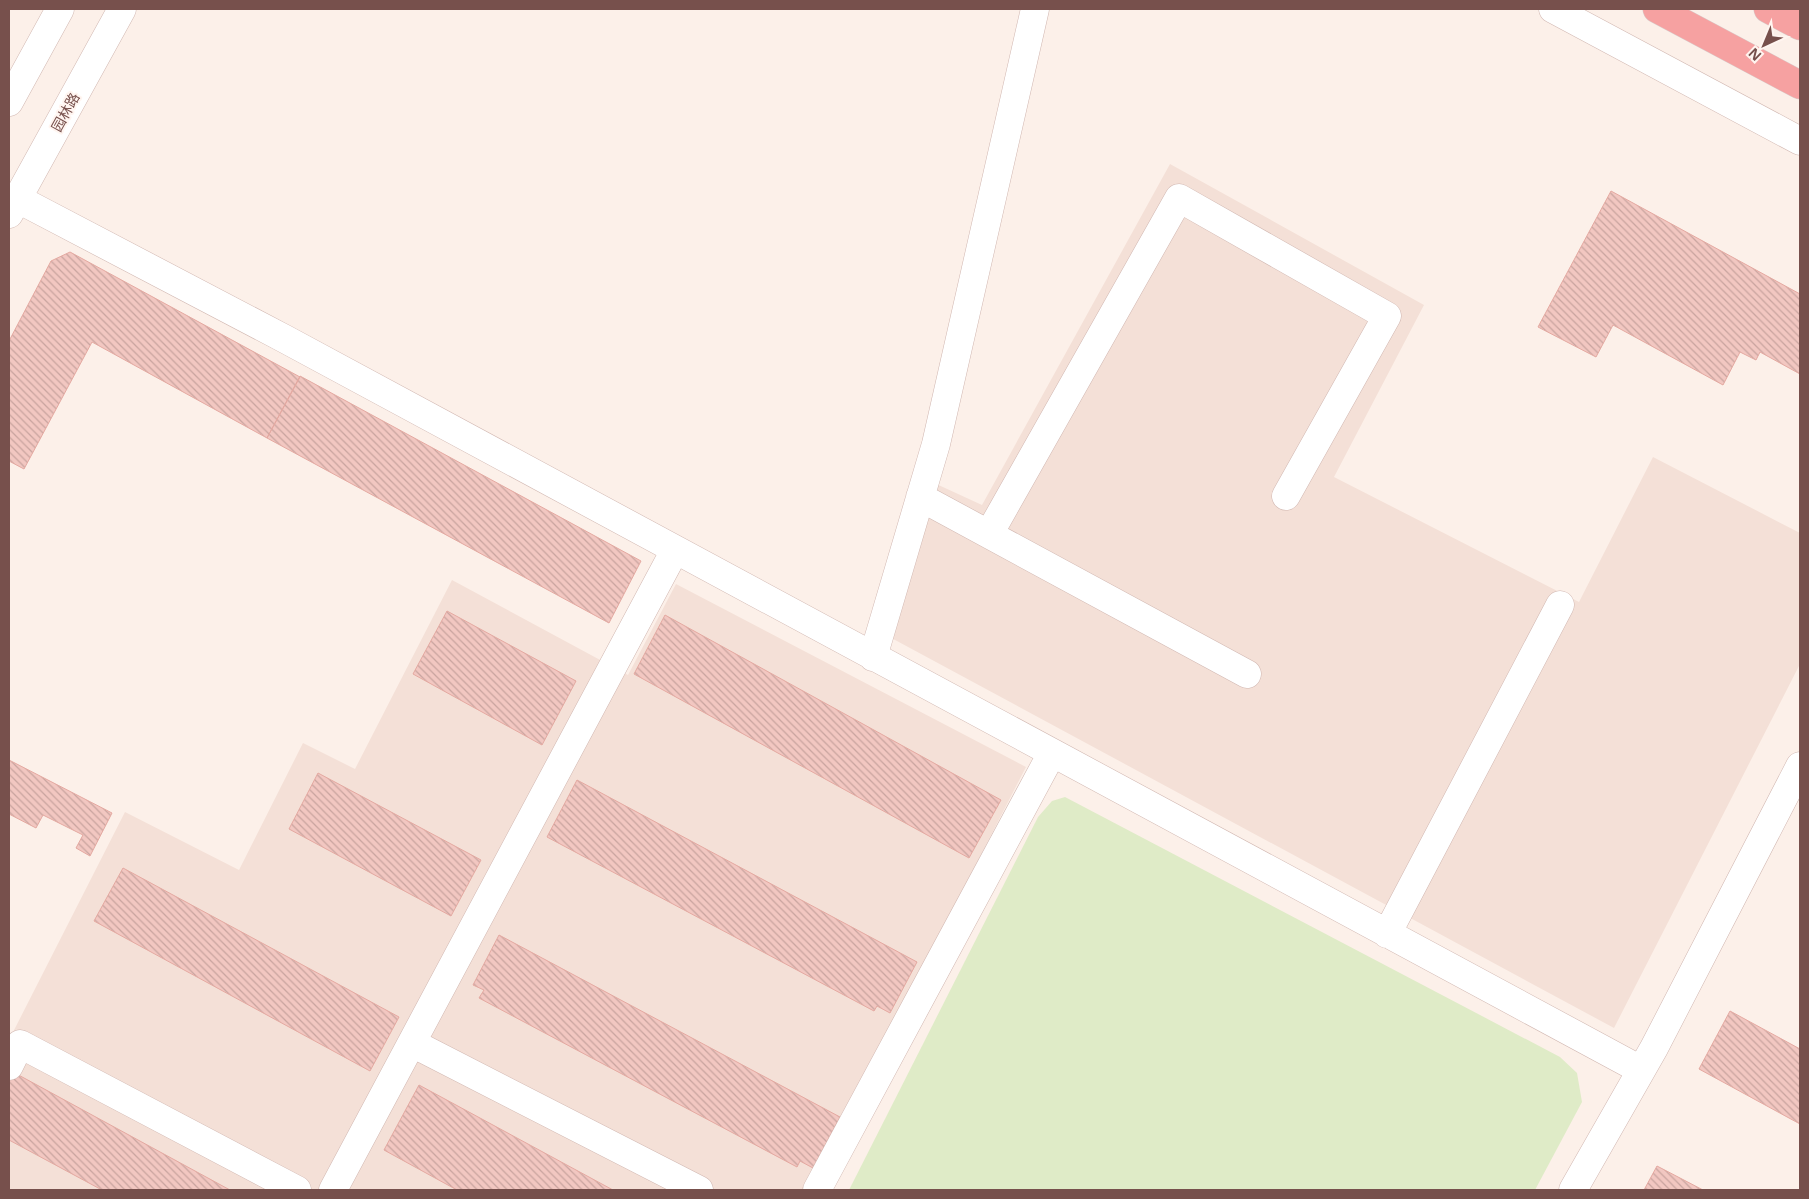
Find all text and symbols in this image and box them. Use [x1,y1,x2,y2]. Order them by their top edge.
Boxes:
north arrow [1739,20,1789,70]
text: N [1744,44,1765,66]
street label: 园林路 [47,89,83,135]

